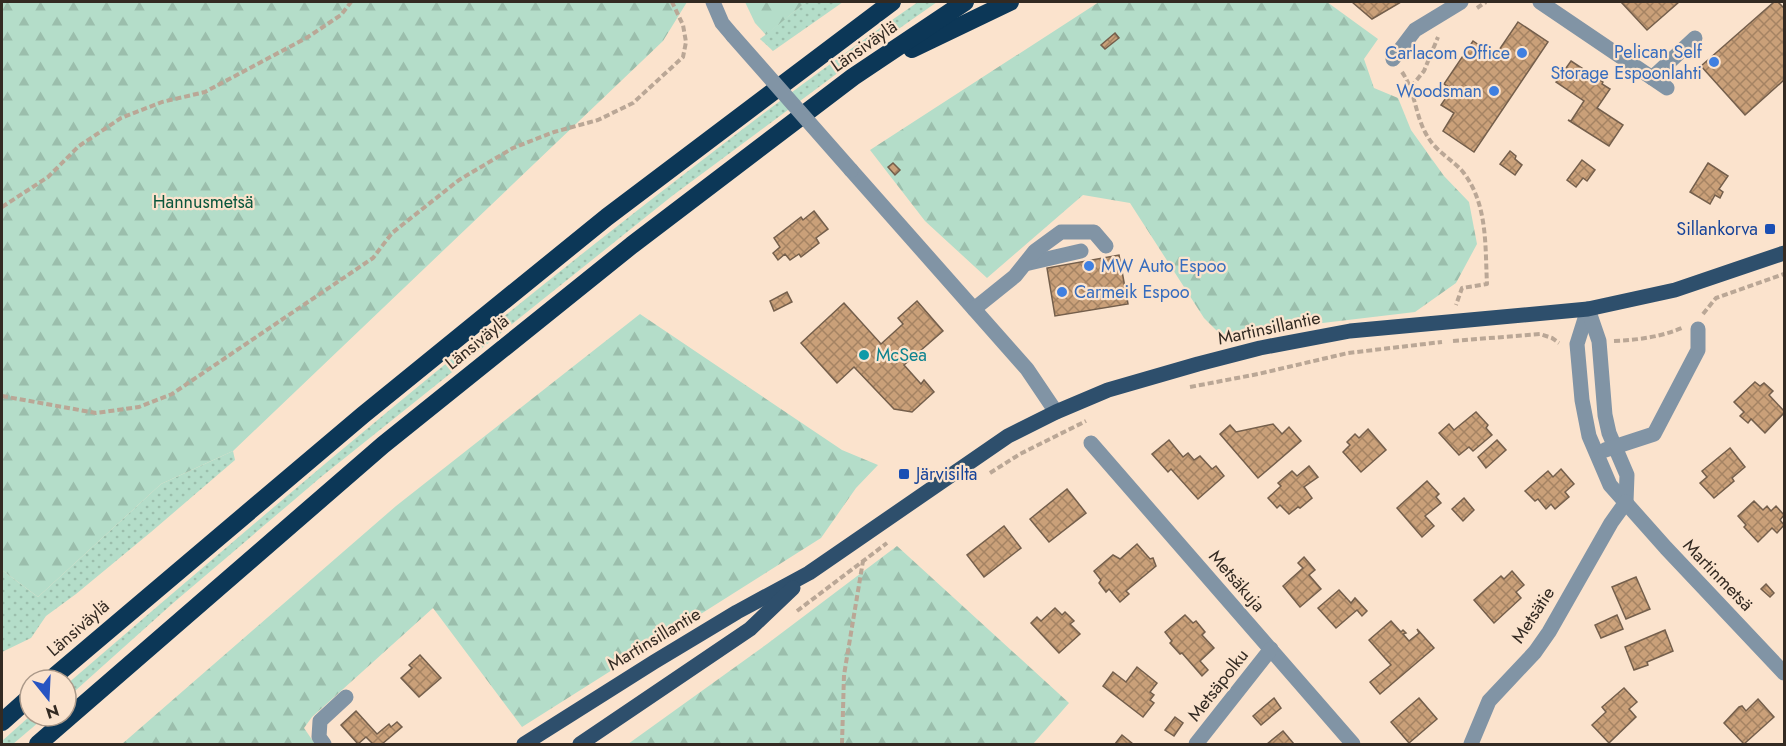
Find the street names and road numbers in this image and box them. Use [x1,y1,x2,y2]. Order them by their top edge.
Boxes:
street label: Länsiväylä [826,14,902,78]
street label: Martinsillantie [1215,304,1323,352]
street label: Länsiväylä [439,308,515,376]
street label: Martinmetsä [1677,533,1759,617]
street label: Metsäkuja [1203,544,1271,618]
street label: Metsätie [1505,582,1561,648]
street label: Länsiväylä [41,593,115,663]
street label: Martinsillantie [603,601,705,677]
street label: Metsäpolku [1181,643,1255,727]

